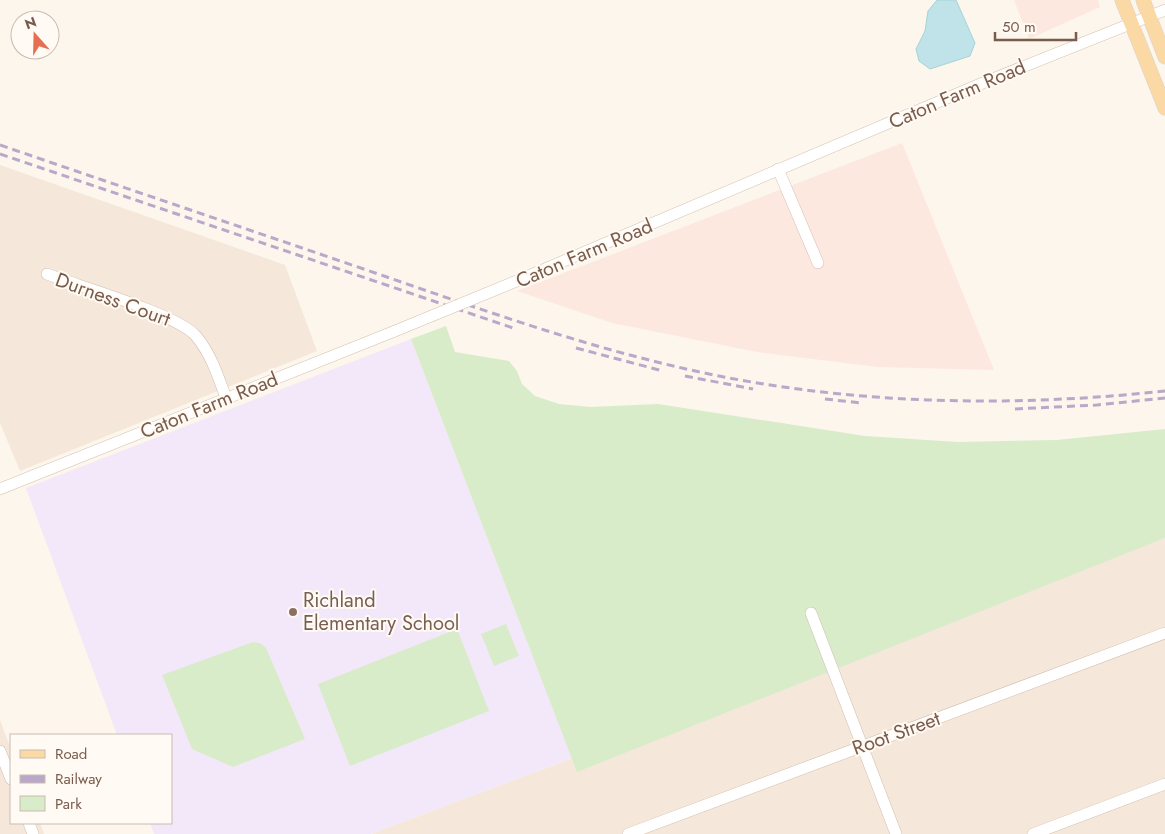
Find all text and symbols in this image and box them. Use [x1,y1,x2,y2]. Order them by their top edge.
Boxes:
north arrow [10,10,60,60]
scale bar [995,10,1076,42]
text: N [22,11,39,34]
text: 50 m [1002,16,1036,38]
street label: Caton Farm Road [884,53,1030,136]
street label: Caton Farm Road [511,212,657,295]
street label: Durness Court [51,265,175,334]
street label: Caton Farm Road [136,365,282,446]
place label: Richland Elementary School [303,586,459,638]
marker: Richland Elementary School [287,606,299,618]
street label: Root Street [848,704,944,763]
legend [10,734,172,824]
text: Road [55,743,87,765]
text: Railway [55,768,102,790]
text: Park [55,793,82,815]

